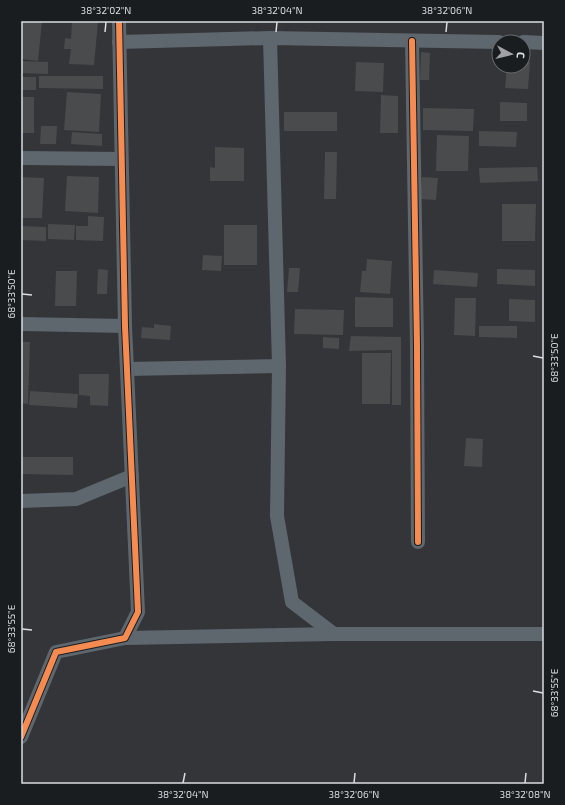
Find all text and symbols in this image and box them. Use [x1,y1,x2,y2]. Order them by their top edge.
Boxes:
text: 38°32'02"N [81,4,131,16]
text: 38°32'04"N [251,4,303,16]
text: 38°32'06"N [422,4,472,16]
north arrow [491,34,531,74]
text: С [515,51,528,60]
text: 68°33'50"E [5,269,17,319]
text: 68°33'50"E [548,333,560,383]
text: 68°33'55"E [5,604,17,653]
text: 68°33'55"E [548,668,560,717]
text: 38°32'04"N [157,788,209,800]
text: 38°32'06"N [329,788,379,800]
text: 38°32'08"N [499,788,551,800]

